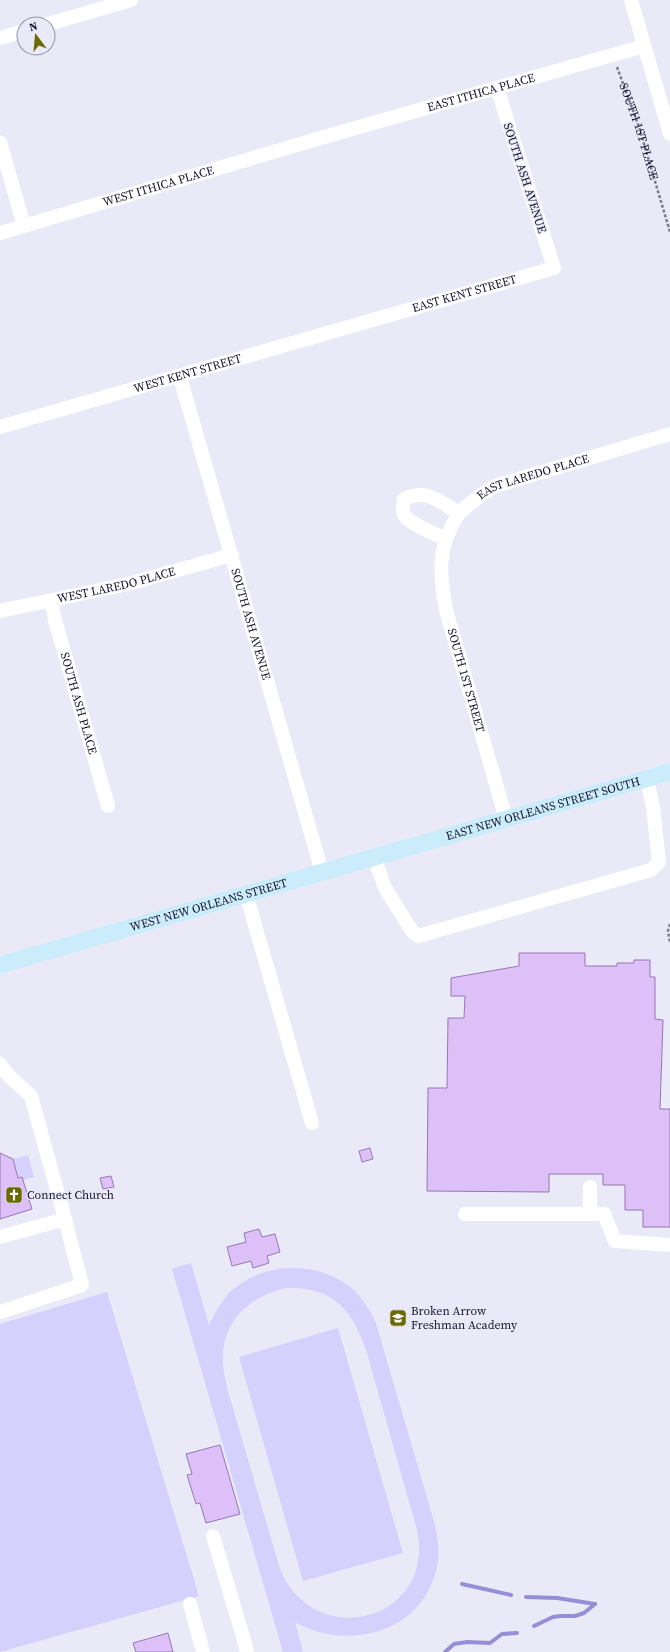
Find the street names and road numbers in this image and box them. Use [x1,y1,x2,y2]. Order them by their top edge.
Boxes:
street label: EAST ITHICA PLACE [425,69,537,115]
street label: SOUTH 1ST PLACE [616,81,662,182]
street label: SOUTH ASH AVENUE [500,121,550,235]
street label: WEST ITHICA PLACE [101,162,215,210]
street label: EAST KENT STREET [410,271,519,316]
street label: WEST KENT STREET [132,350,244,397]
street label: EAST LAREDO PLACE [473,451,591,503]
street label: WEST LAREDO PLACE [56,563,177,607]
street label: SOUTH ASH AVENUE [227,566,274,682]
street label: SOUTH 1ST STREET [444,626,489,735]
street label: SOUTH ASH PLACE [57,650,101,756]
street label: EAST NEW ORLEANS STREET SOUTH [444,773,642,844]
street label: WEST NEW ORLEANS STREET [128,874,290,935]

